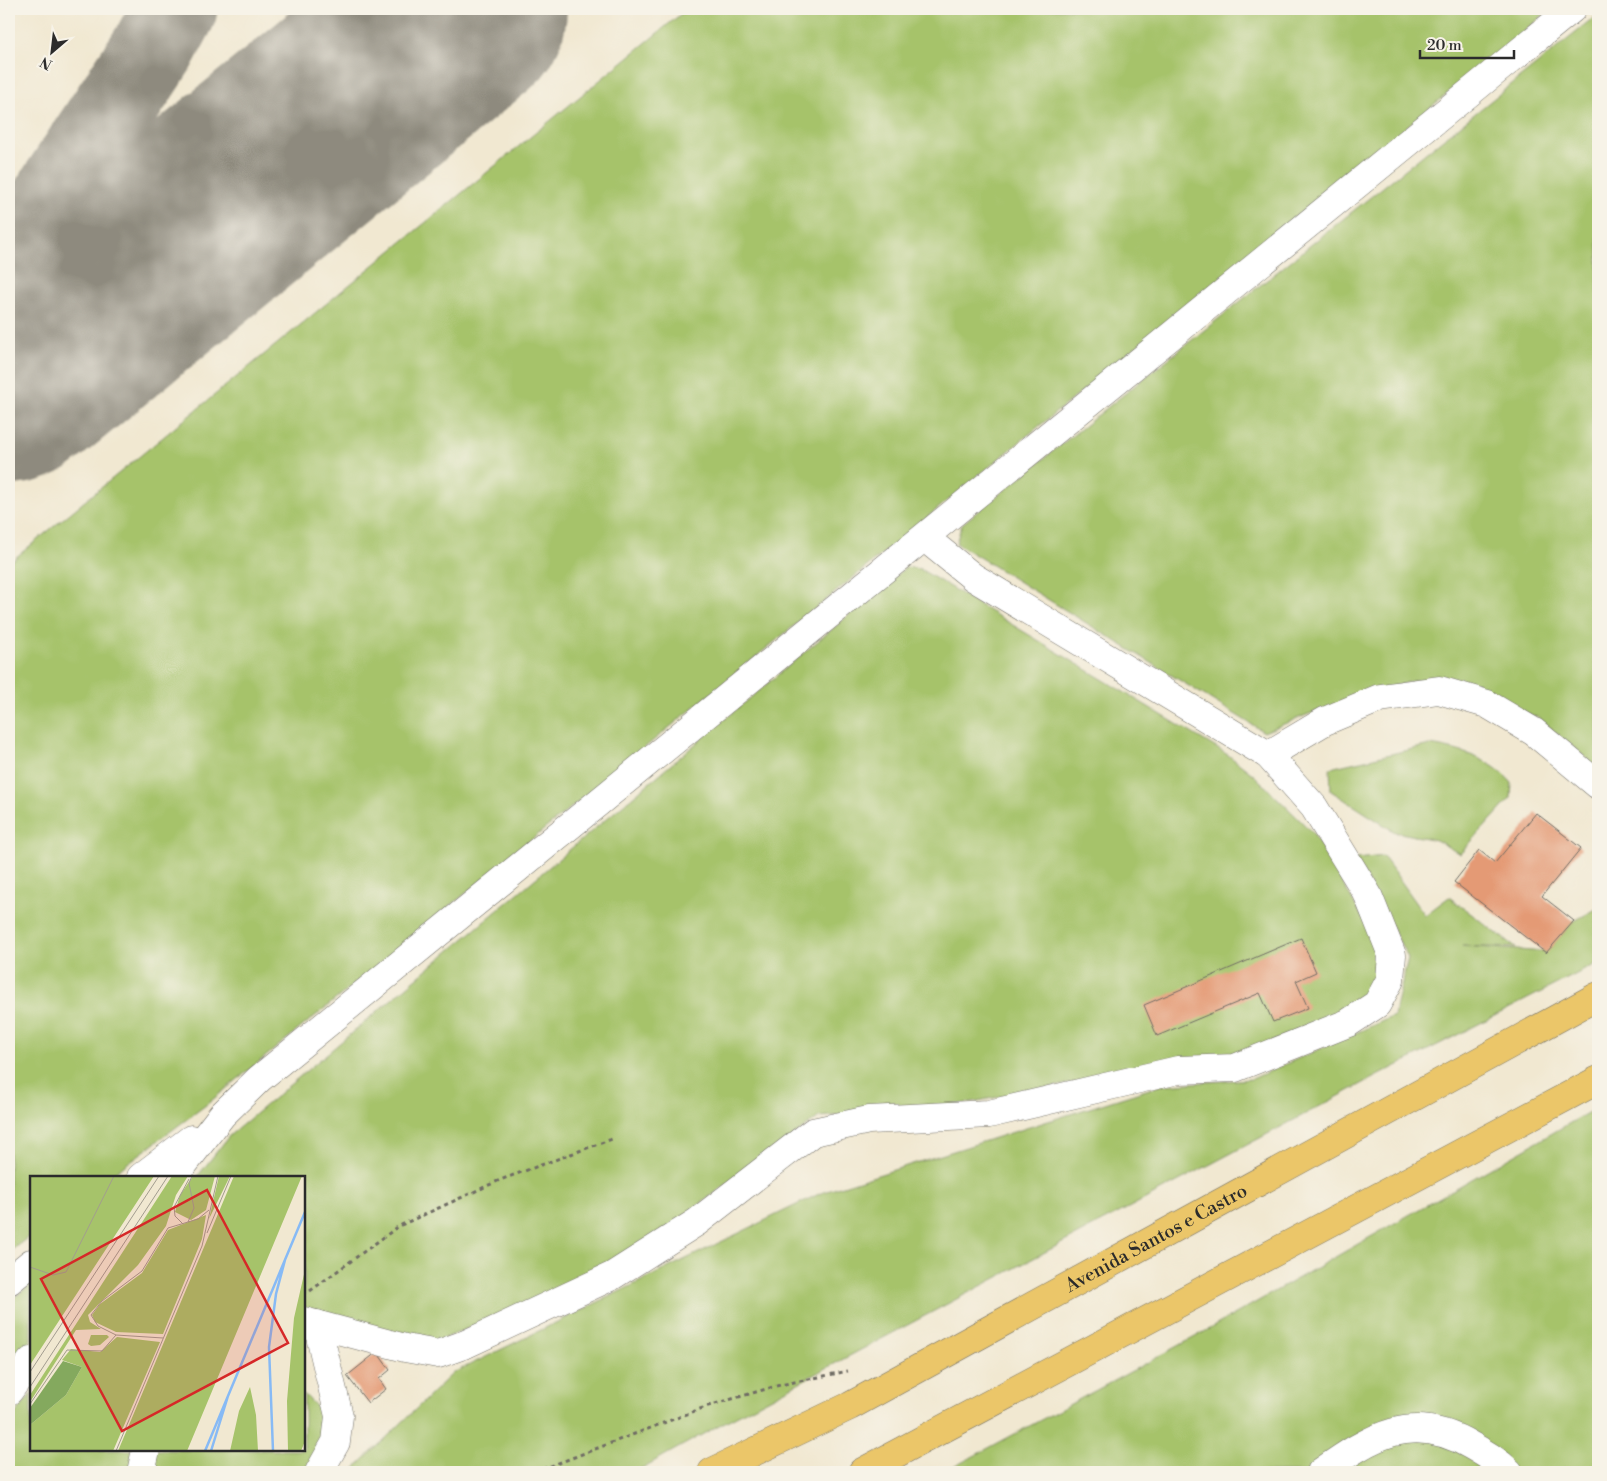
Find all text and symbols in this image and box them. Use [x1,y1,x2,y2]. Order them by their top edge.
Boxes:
north arrow [28,28,78,78]
scale bar [1420,28,1513,60]
text: 20 m [1427,36,1462,55]
text: N [37,52,55,73]
inset map [30,1176,305,1451]
street label: Avenida Santos e Castro [1060,1179,1251,1298]

